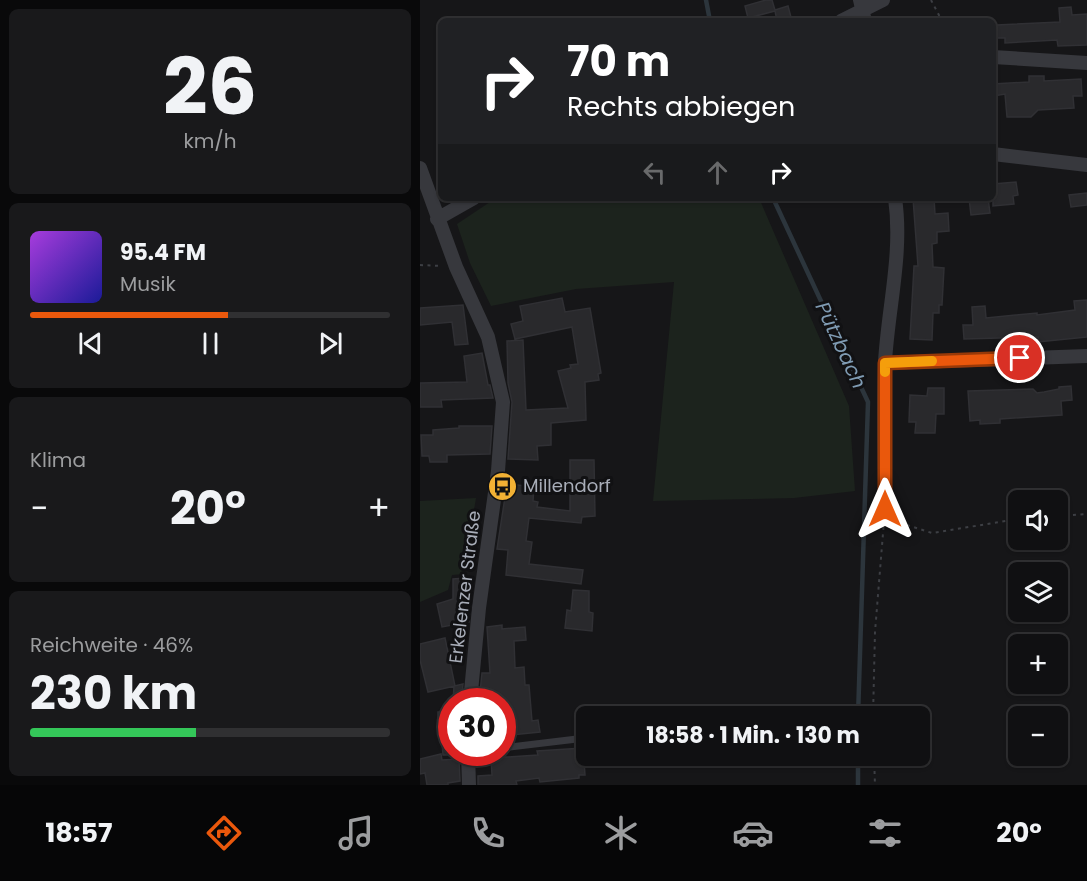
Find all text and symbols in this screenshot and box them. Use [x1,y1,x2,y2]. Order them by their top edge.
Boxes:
text: 26 [163,32,257,141]
text: 70 m [567,32,670,91]
icon: right [468,42,546,120]
text: Rechts abbiegen [567,88,795,125]
text: km/h [183,127,237,155]
icon: left [638,156,671,189]
icon: ahead [701,156,734,189]
icon: right [764,156,797,189]
text: 95.4 FM [120,237,206,268]
text: Musik [120,270,176,298]
water label: Pützbach [809,297,873,393]
icon: previous [74,327,107,360]
icon: pause [194,327,227,360]
icon: next [314,327,347,360]
pin [994,332,1045,383]
icon: arrive [1003,341,1036,374]
text: Klima [30,446,86,474]
bus stop icon: Millendorf [486,470,518,502]
place label: Millendorf [523,473,611,498]
text: 20° [170,477,246,540]
position arrow [853,477,917,541]
text: − [30,485,48,532]
text: + [367,485,390,532]
map controls [1008,490,1068,766]
button: sound [1008,490,1068,550]
street label: Erkelenzer Straße [443,509,486,665]
button: layers [1008,562,1068,622]
text: Reichweite · 46% [30,631,193,659]
button: + [1008,634,1068,694]
text: 230 km [30,662,197,725]
speed limit sign: 30 [438,688,516,766]
button: − [1008,706,1068,766]
text: 18:58 · 1 Min. · 130 m [646,720,860,751]
icon: directions [203,812,245,854]
icon: music [335,812,377,854]
icon: phone [467,812,509,854]
icon: climate [600,812,642,854]
icon: car [732,812,774,854]
icon: filters [864,812,906,854]
text: 18:57 [45,814,112,851]
text: 20° [996,814,1042,851]

